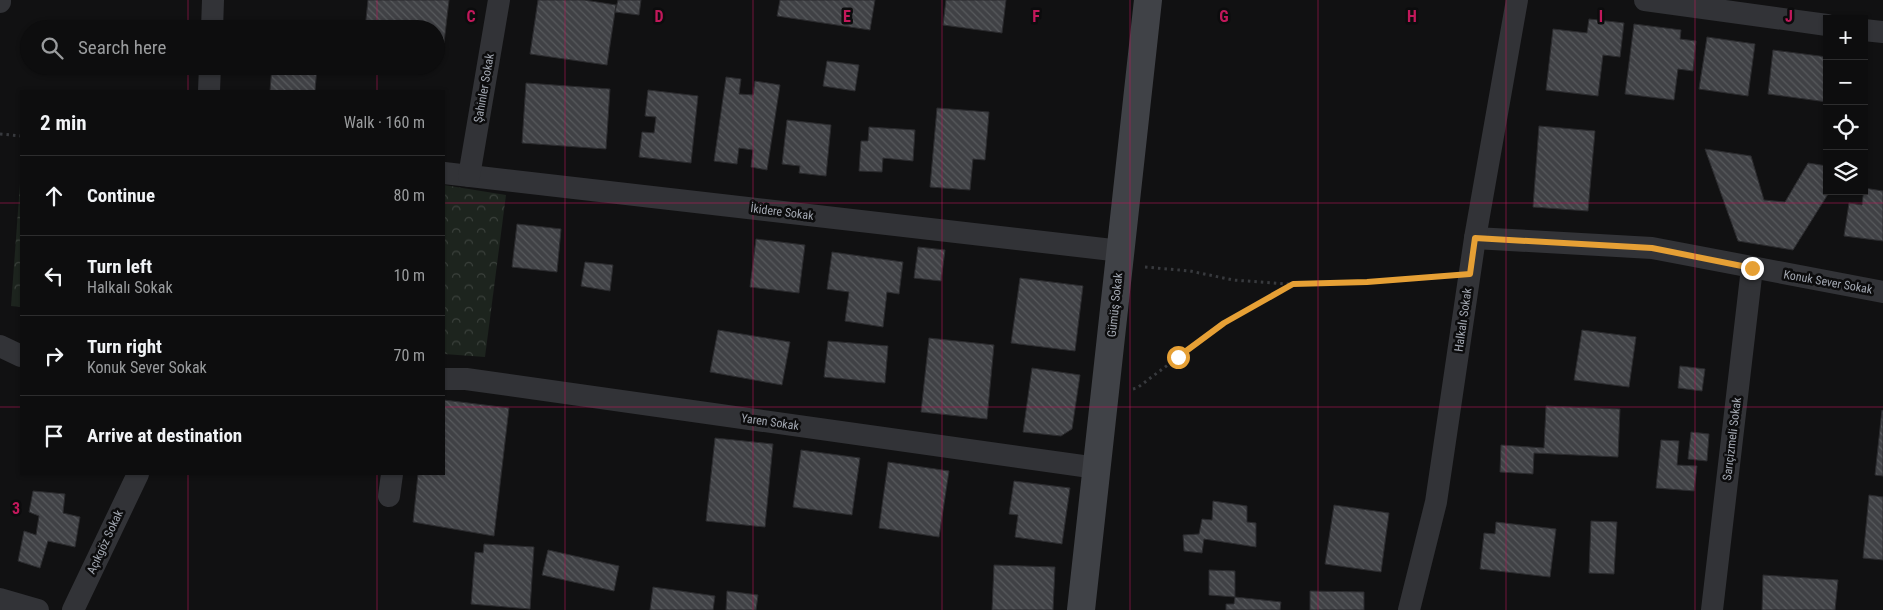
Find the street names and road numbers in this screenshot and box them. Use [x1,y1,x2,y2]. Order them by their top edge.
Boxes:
street label: Şahinler Sokak [471,52,497,124]
street label: İkidere Sokak [750,200,815,223]
street label: Konuk Sever Sokak [1783,267,1874,297]
street label: Gümüş Sokak [1105,271,1125,338]
street label: Halkalı Sokak [1452,287,1474,353]
street label: Sarıçizmeli Sokak [1720,396,1744,481]
street label: Yaren Sokak [740,411,800,433]
street label: Açıkgöz Sokak [84,507,126,576]

